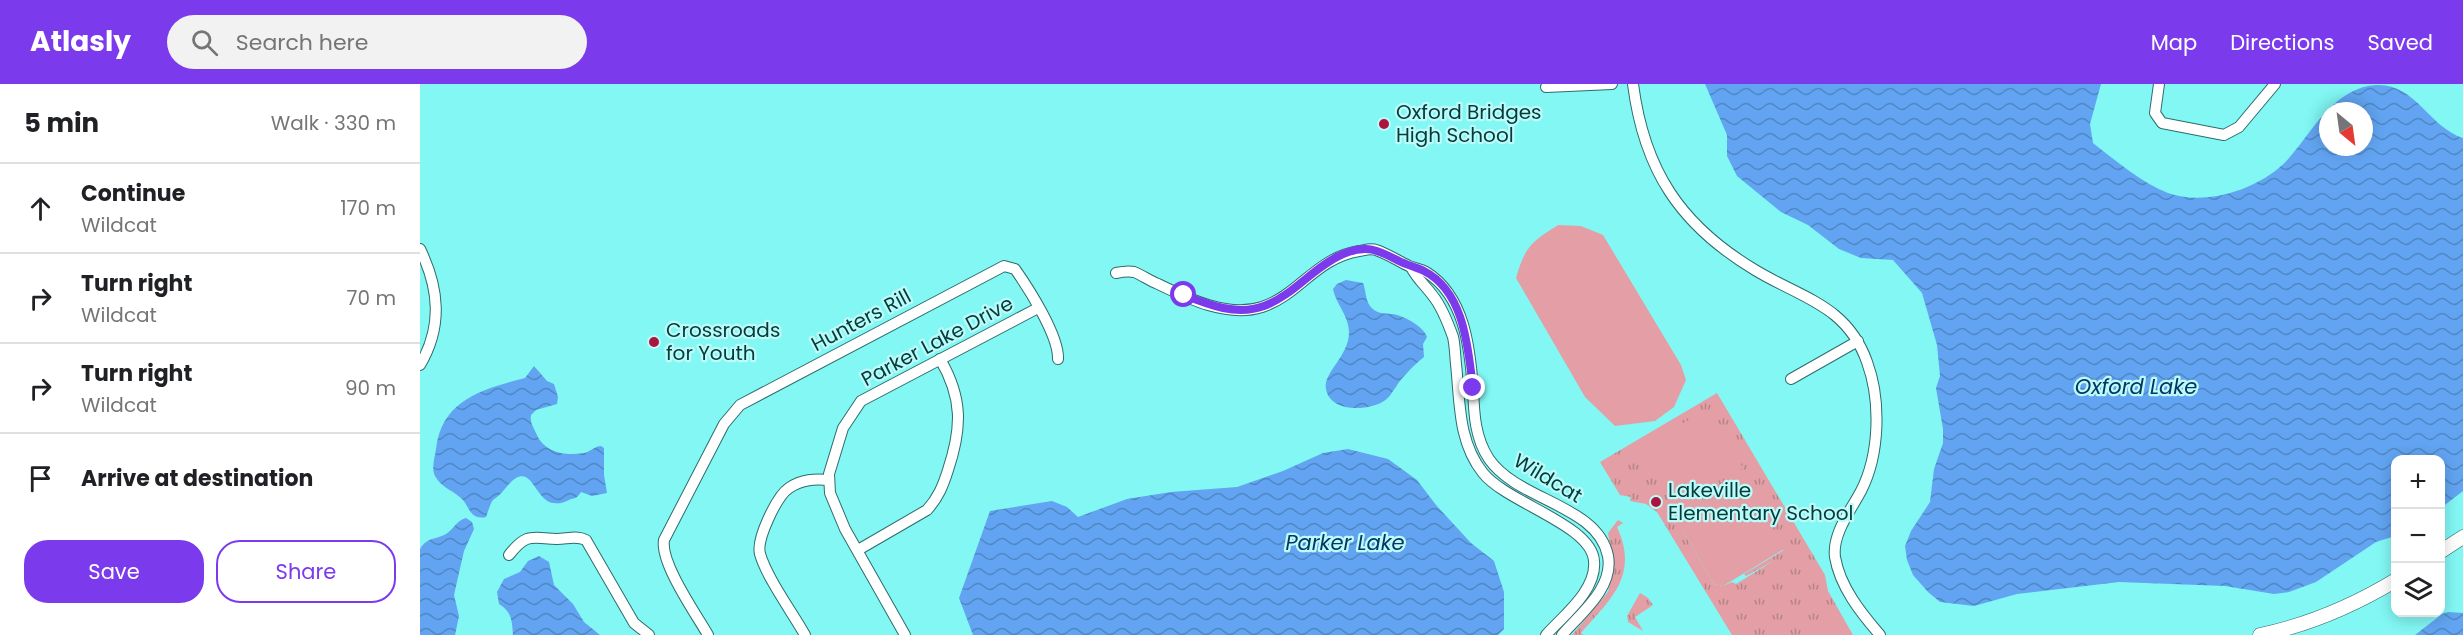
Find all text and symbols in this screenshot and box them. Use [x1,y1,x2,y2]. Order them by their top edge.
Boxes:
search box [167,15,587,69]
text: Atlasly [30,22,131,61]
icon: search [188,26,221,59]
text: Search here [236,27,368,58]
text: Map [2151,28,2197,57]
text: Directions [2230,28,2334,57]
text: Saved [2367,28,2433,57]
place label: Oxford Bridges High School [1396,98,1542,149]
north arrow [2319,102,2373,156]
text: 5 min [24,105,99,141]
text: Walk · 330 m [271,109,396,137]
marker: Oxford Bridges High School [1377,117,1391,131]
text: Continue [81,178,185,209]
icon: ahead [24,192,57,225]
text: 170 m [340,194,396,222]
text: Wildcat [81,211,157,239]
text: Turn right [81,268,192,299]
route start [1170,281,1196,307]
icon: right [24,282,57,315]
street label: Hunters Rill [806,282,916,358]
text: 70 m [347,284,396,312]
street label: Parker Lake Drive [856,289,1018,393]
text: Wildcat [81,301,157,329]
place label: Crossroads for Youth [666,316,780,367]
marker: Crossroads for Youth [647,335,661,349]
text: Turn right [81,358,192,389]
icon: right [24,372,57,405]
water label: Oxford Lake [2075,372,2197,401]
text: 90 m [345,374,396,402]
route end [1459,374,1485,400]
text: Wildcat [81,391,157,419]
street label: Wildcat [1508,446,1588,510]
map controls [2391,455,2445,617]
button: + [2391,455,2445,509]
icon: arrive [24,462,57,495]
text: Arrive at destination [81,463,313,494]
place label: Lakeville Elementary School [1668,476,1853,527]
marker: Lakeville Elementary School [1649,495,1663,509]
button: − [2391,509,2445,563]
water label: Parker Lake [1285,528,1405,557]
button: Save [24,540,204,603]
button: Share [216,540,396,603]
button: layers [2391,563,2445,617]

